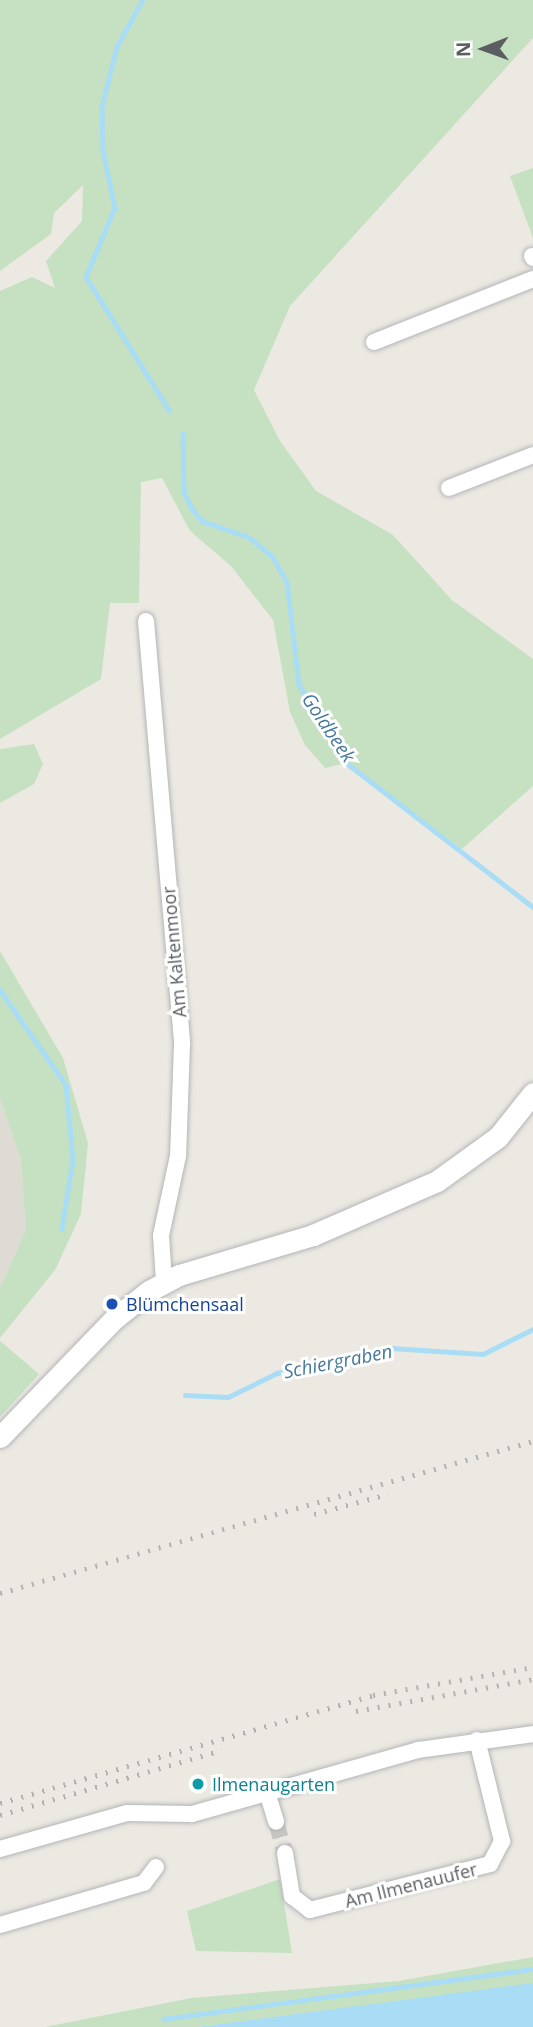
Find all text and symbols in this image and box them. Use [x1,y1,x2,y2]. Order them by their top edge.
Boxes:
north arrow [449,14,519,84]
text: N [450,41,476,57]
water label: Goldbeek [297,689,359,767]
street label: Am Kaltenmoor [158,886,190,1018]
place label: Blümchensaal [126,1293,244,1315]
marker: Blümchensaal [104,1296,120,1312]
water label: Schiergraben [282,1340,394,1384]
place label: Ilmenaugarten [212,1773,335,1795]
marker: Ilmenaugarten [190,1776,206,1792]
street label: Am Ilmenauufer [343,1858,479,1912]

